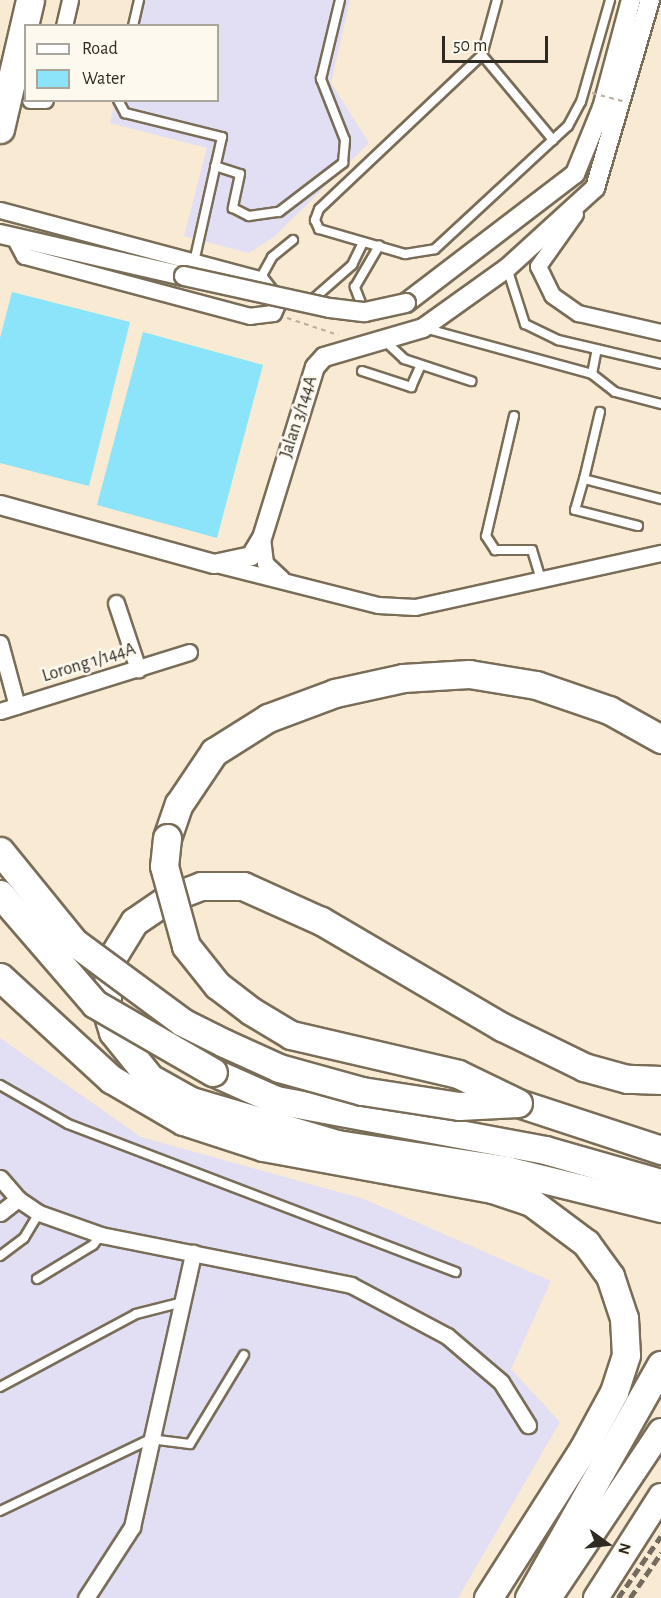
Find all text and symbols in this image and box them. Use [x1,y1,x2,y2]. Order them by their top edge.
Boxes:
legend [24,24,219,102]
scale bar [445,24,552,62]
text: 50 m [453,37,487,55]
text: Road [82,40,118,58]
text: Water [82,70,125,88]
street label: Jalan 3/144A [276,373,322,461]
street label: Lorong 1/144A [40,639,138,687]
north arrow [577,1514,637,1574]
text: N [615,1541,634,1556]

